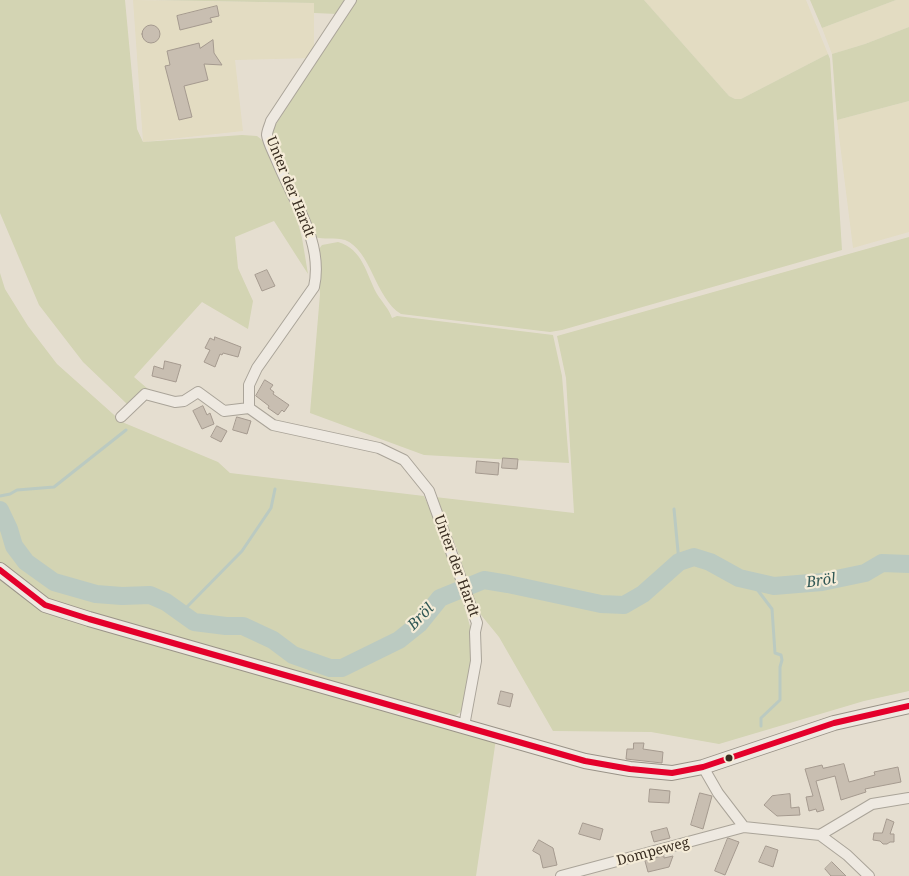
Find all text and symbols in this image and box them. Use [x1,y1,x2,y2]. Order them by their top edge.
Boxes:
street label: Unter der Hardt [262,134,318,240]
street label: Unter der Hardt [430,513,482,619]
water label: Bröl [805,570,837,592]
water label: Bröl [404,600,438,634]
unlabelled marker [724,753,734,763]
street label: Dompeweg [615,834,691,870]

